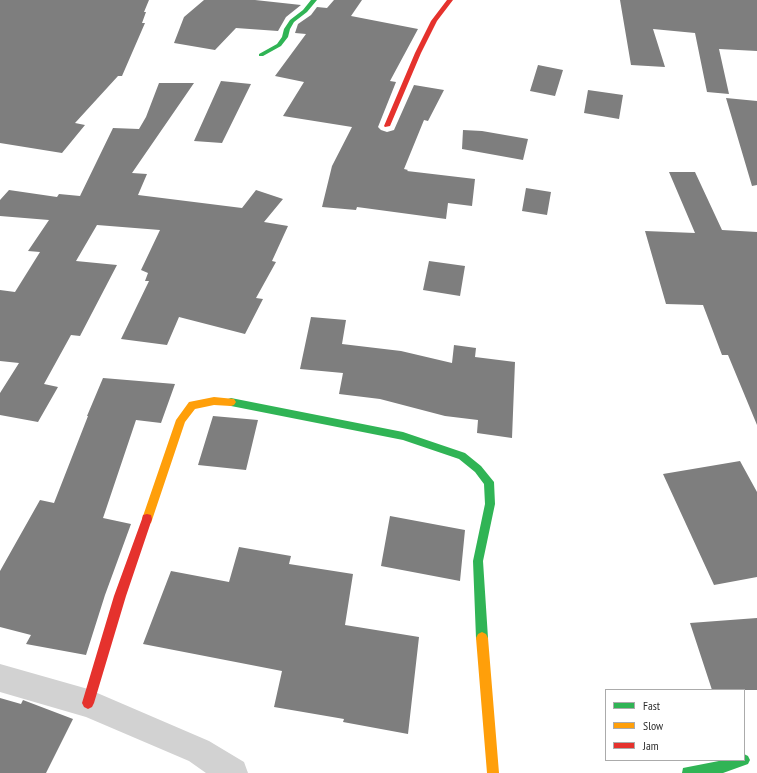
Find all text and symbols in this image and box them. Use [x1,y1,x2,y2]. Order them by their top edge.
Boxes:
legend [605,689,745,761]
text: Fast [643,698,660,713]
text: Slow [643,718,663,733]
text: Jam [643,738,659,753]

